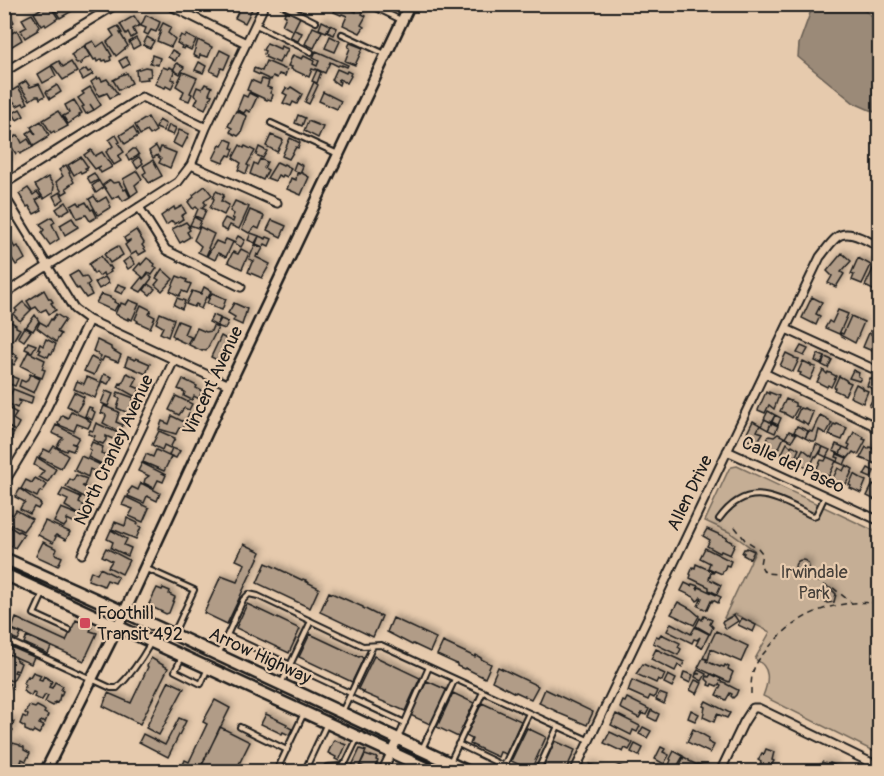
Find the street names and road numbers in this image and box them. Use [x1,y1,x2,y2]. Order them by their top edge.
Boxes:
street label: Vincent Avenue [178,322,248,439]
street label: North Cranley Avenue [69,371,159,529]
street label: Calle del Paseo [738,431,848,499]
street label: Allen Drive [662,451,718,535]
street label: Arrow Highway [205,622,315,690]

